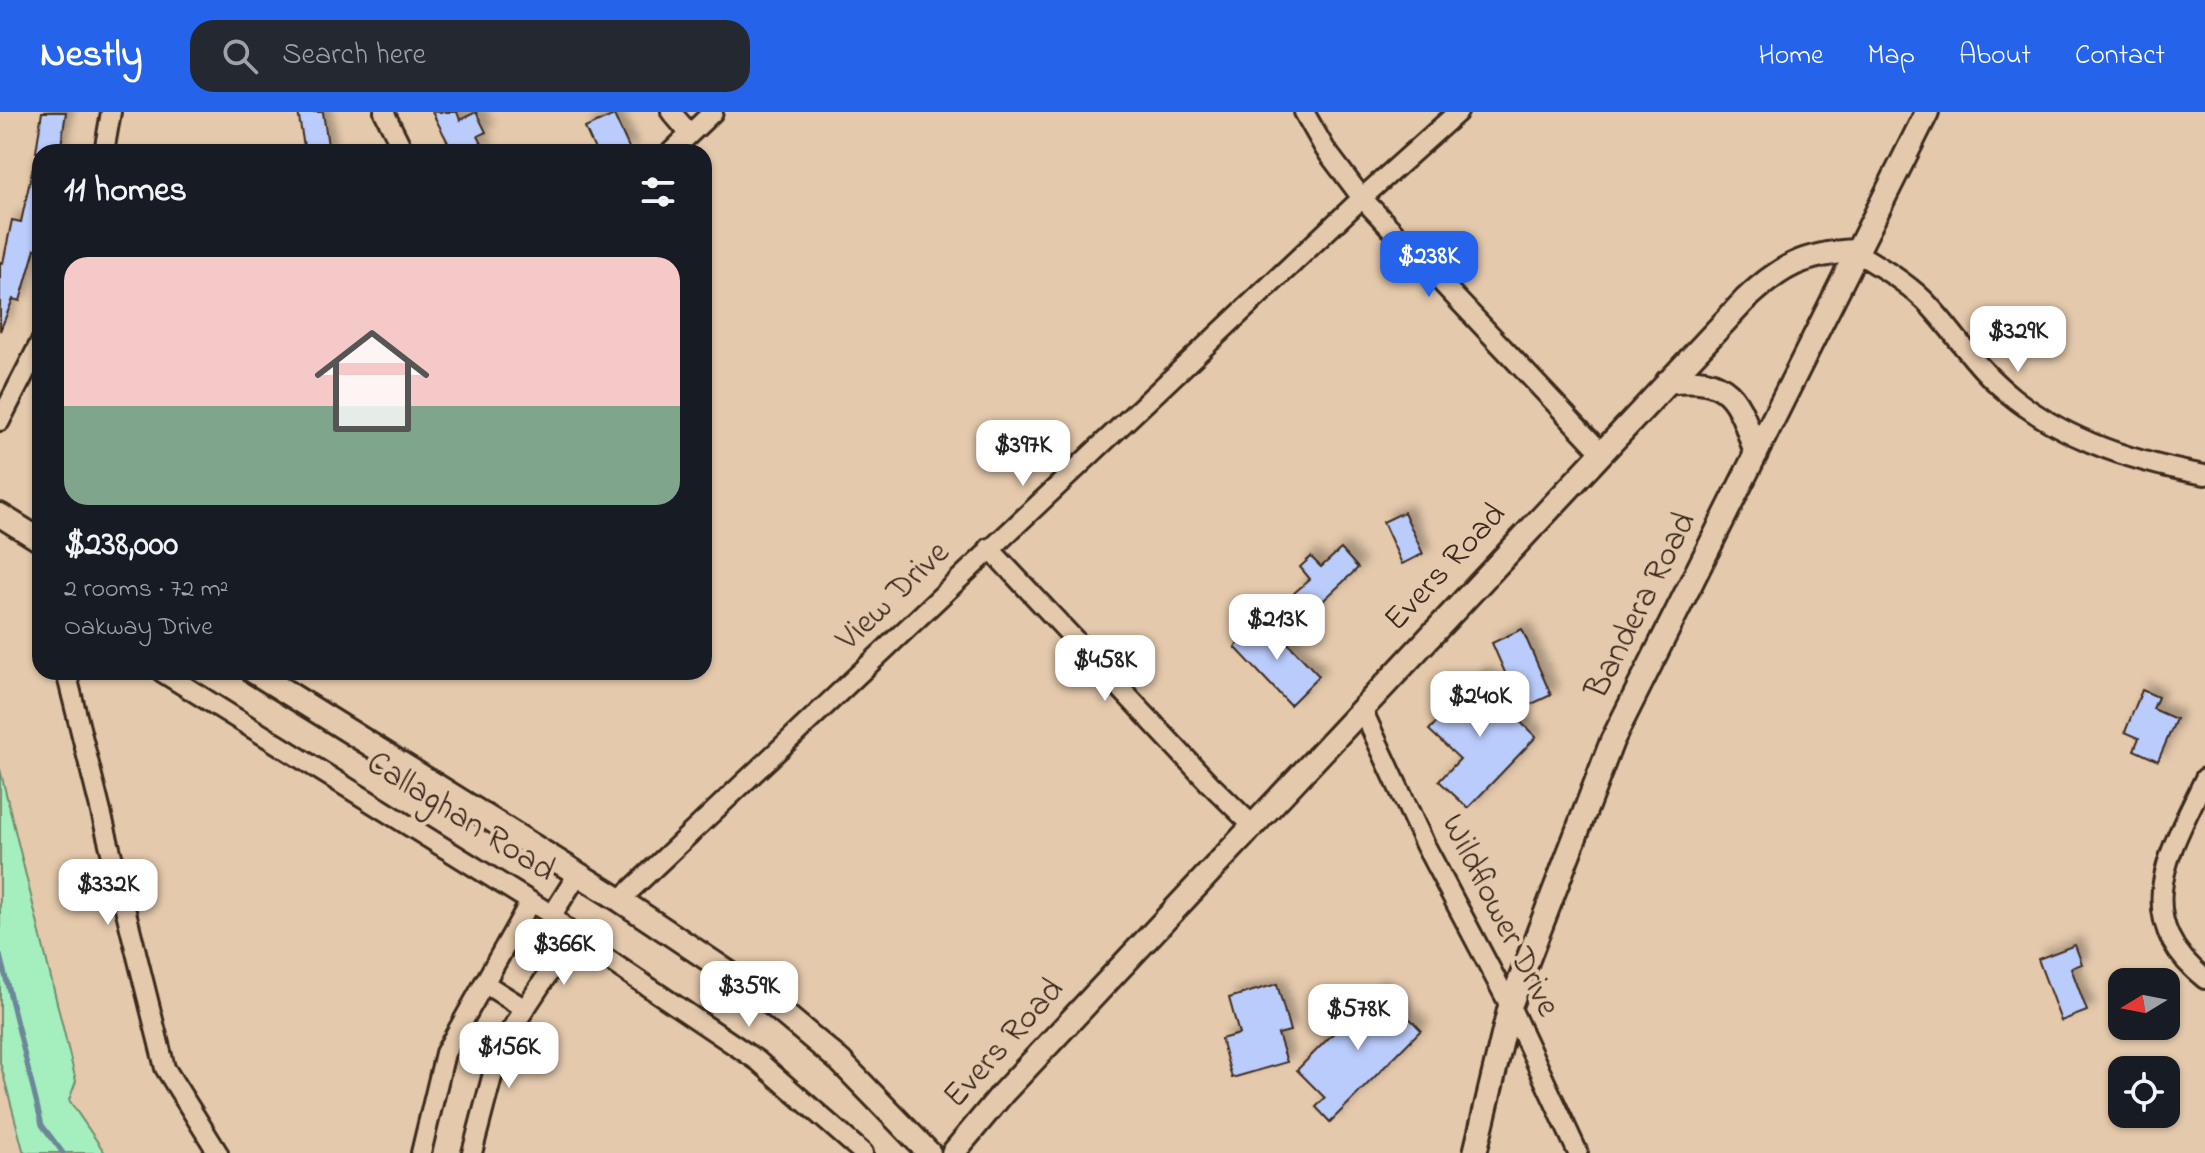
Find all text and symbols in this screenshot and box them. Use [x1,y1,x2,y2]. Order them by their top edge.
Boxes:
search box [190,20,750,92]
text: Nestly [40,28,142,84]
icon: search [218,34,262,78]
text: Search here [282,34,426,78]
text: Home [1758,36,1824,77]
text: Map [1868,36,1915,77]
text: About [1959,36,2031,77]
text: Contact [2075,36,2165,77]
text: 11 homes [64,167,187,217]
icon: filters [636,170,680,214]
pin: $238K [1373,231,1485,299]
text: $238K [1398,238,1460,276]
pin: $329K [1962,306,2074,374]
icon: home [300,309,444,453]
text: $329K [1988,313,2048,351]
pin: $397K [967,420,1079,488]
text: $397K [994,427,1052,465]
street label: Evers Road [1373,492,1519,644]
street label: Bandera Road [1573,504,1711,709]
text: $238,000 [64,521,178,571]
street label: View Drive [825,530,963,665]
text: 2 rooms · 72 m² [64,571,229,609]
pin: $213K [1221,594,1333,662]
text: $213K [1247,601,1307,639]
text: Oakway Drive [64,609,213,647]
pin: $458K [1049,635,1161,703]
text: $458K [1073,642,1137,680]
pin: $240K [1424,671,1536,739]
text: $240K [1448,678,1512,716]
street label: Callaghan Road [356,740,564,896]
street label: Wildflower Drive [1426,806,1572,1027]
pin: $332K [52,859,164,927]
text: $332K [77,866,139,904]
pin: $366K [508,919,620,987]
text: $366K [533,926,595,964]
pin: $359K [693,961,805,1029]
text: $359K [718,968,780,1006]
street label: Evers Road [933,968,1077,1120]
north arrow [2108,968,2180,1040]
map controls [2108,968,2180,1128]
pin: $578K [1302,984,1414,1052]
text: $578K [1326,991,1390,1029]
pin: $156K [453,1022,565,1090]
text: $156K [478,1029,540,1067]
button: locate [2108,1056,2180,1128]

